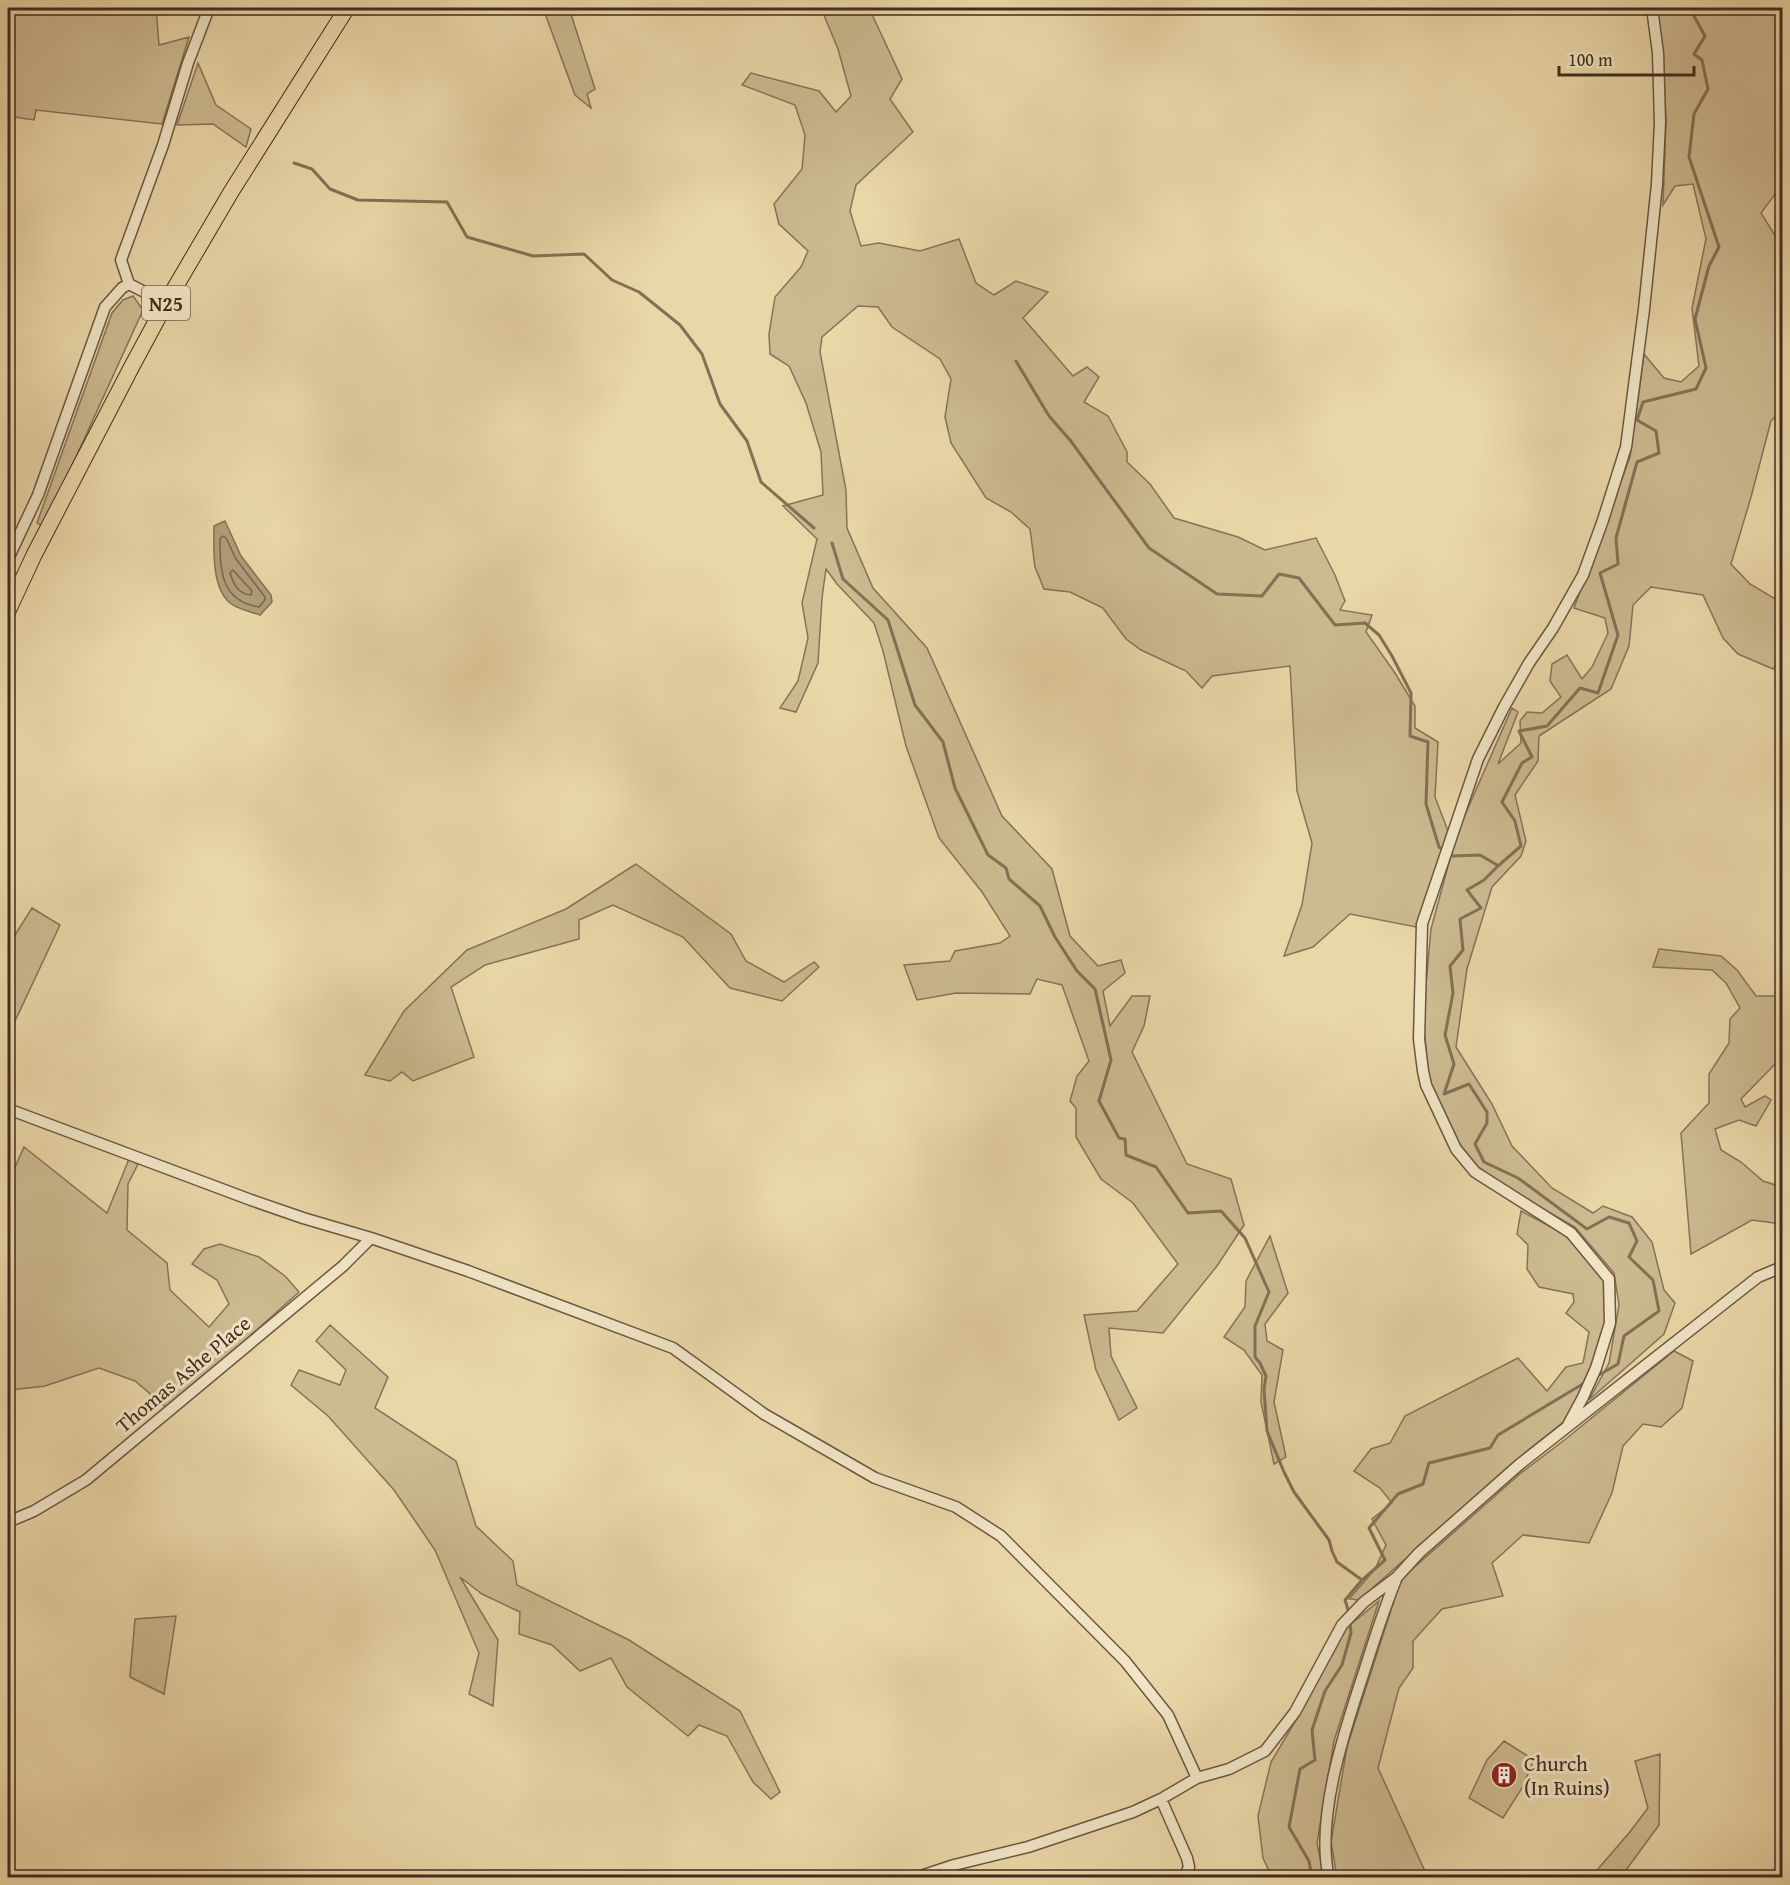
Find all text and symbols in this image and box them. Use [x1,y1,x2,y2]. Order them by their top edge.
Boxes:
scale bar [1559,39,1694,77]
text: 100 m [1568,46,1613,73]
road number: N25 [142,286,190,320]
street label: Thomas Ashe Place [109,1308,257,1440]
place label: Church (In Ruins) [1524,1748,1610,1803]
building icon: Church (In Ruins) [1489,1760,1519,1790]

